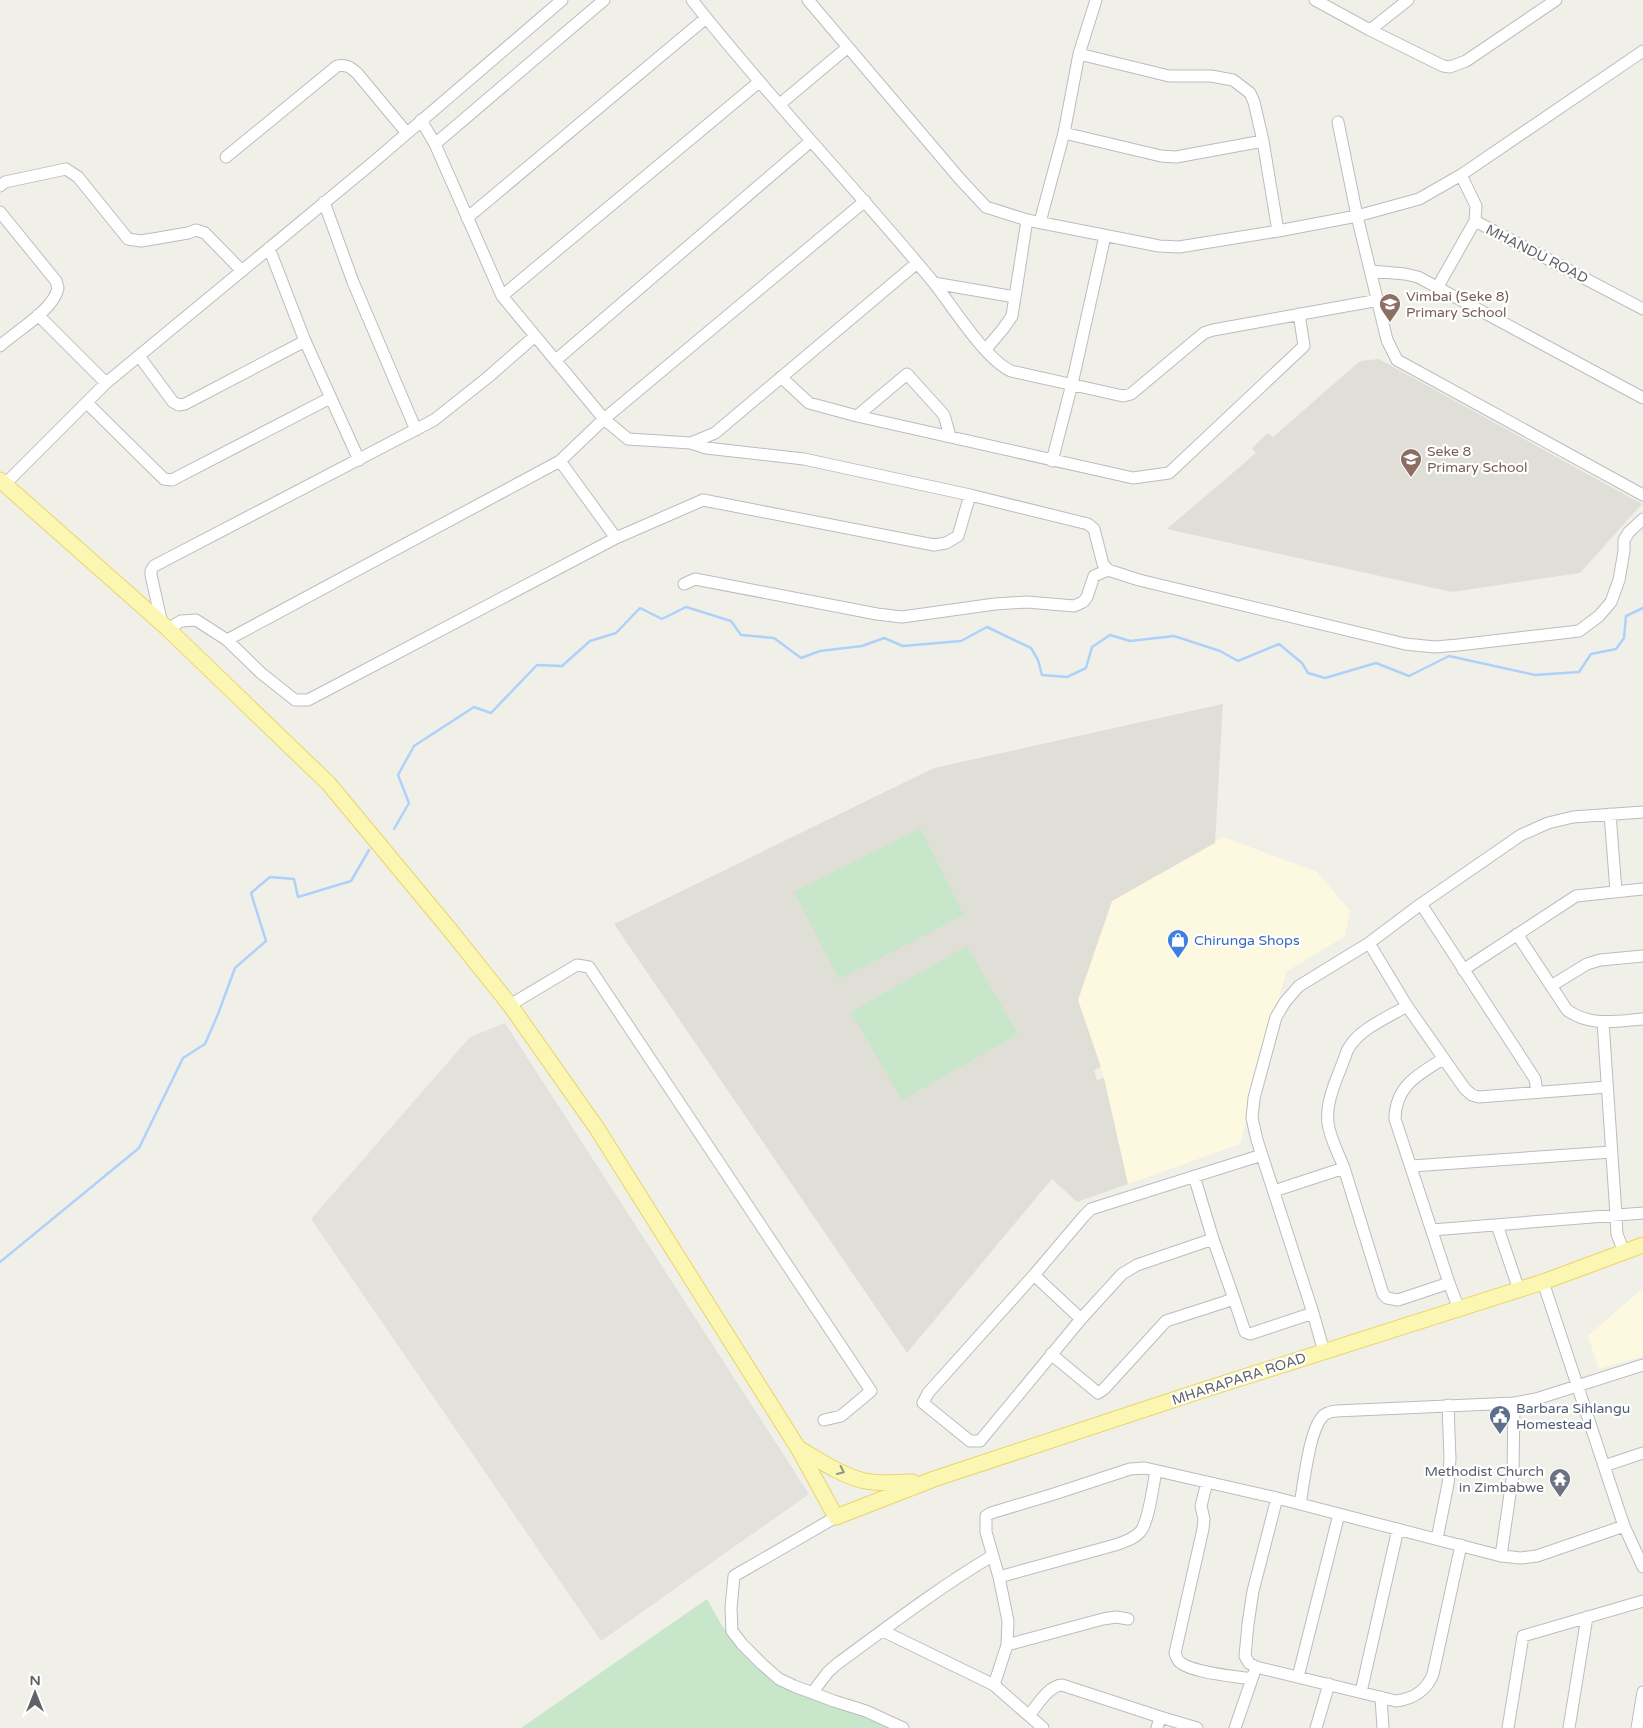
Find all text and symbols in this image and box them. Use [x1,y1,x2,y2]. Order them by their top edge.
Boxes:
street label: MHANDU ROAD [1483,221,1591,287]
place label: Vimbai (Seke 8) Primary School [1406,288,1509,321]
school or university icon: Vimbai (Seke 8) Primary School [1378,292,1402,323]
place label: Seke 8 Primary School [1427,443,1528,476]
school or university icon: Seke 8 Primary School [1399,447,1423,478]
shop icon: Chirunga Shops [1166,928,1190,959]
place label: Chirunga Shops [1194,932,1300,949]
street label: MHARAPARA ROAD [1170,1349,1308,1409]
place label: Barbara Sihlangu Homestead [1516,1400,1630,1433]
public building icon: Barbara Sihlangu Homestead [1488,1404,1512,1435]
place label: Methodist Church in Zimbabwe [1425,1463,1544,1496]
one-way arrow [835,1465,844,1475]
temple icon: Methodist Church in Zimbabwe [1548,1467,1572,1498]
north arrow [10,1668,60,1718]
text: N [29,1672,41,1689]

